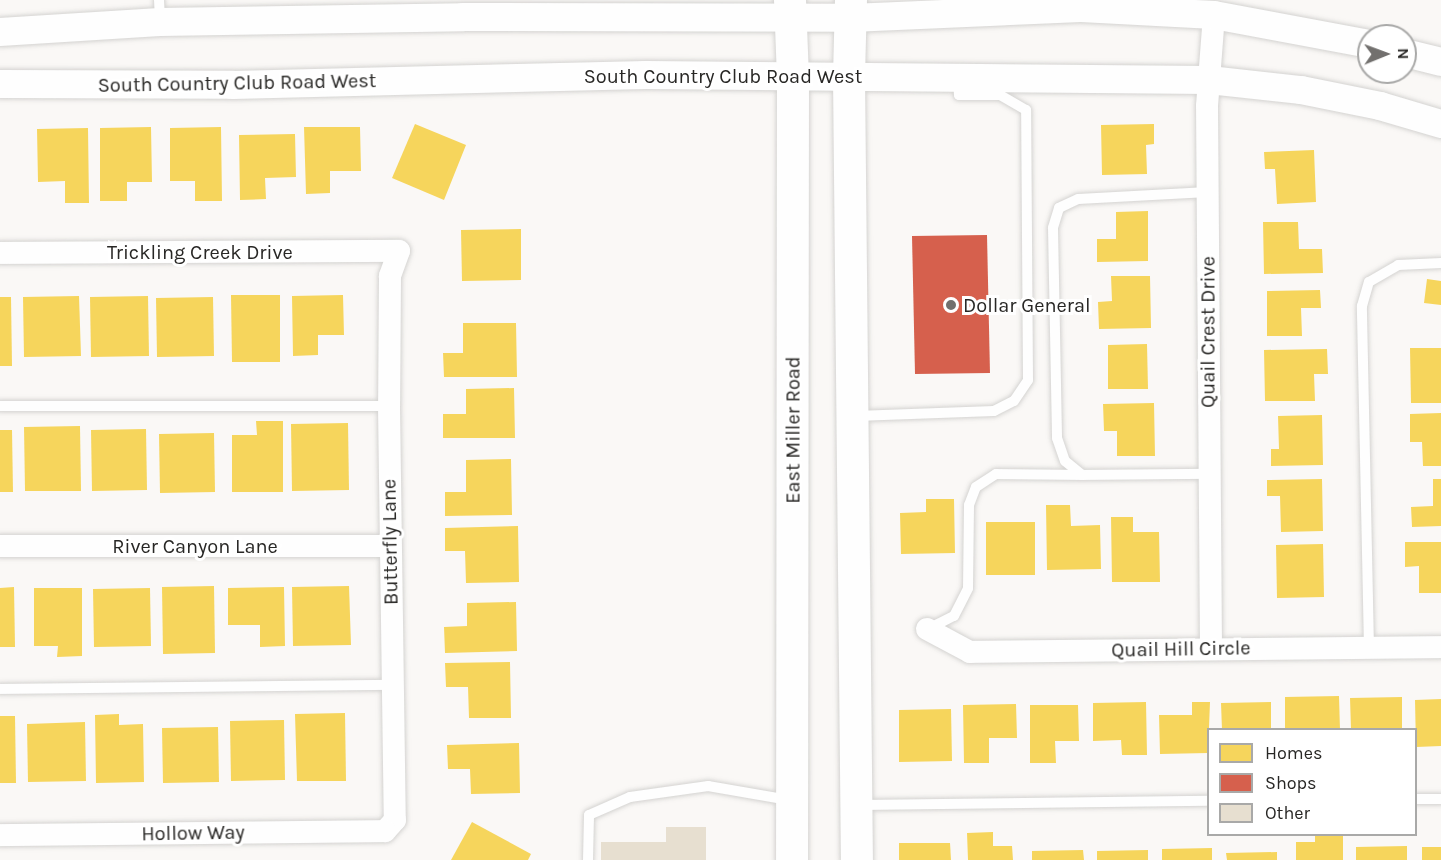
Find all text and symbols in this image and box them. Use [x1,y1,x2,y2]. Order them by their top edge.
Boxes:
north arrow [1357,24,1417,84]
text: N [1394,48,1413,60]
street label: South Country Club Road West [584,64,862,88]
street label: South Country Club Road West [98,69,376,97]
street label: Trickling Creek Drive [107,240,293,264]
street label: Quail Crest Drive [1196,256,1220,408]
place label: Dollar General [963,293,1091,317]
marker: Dollar General [944,298,958,312]
street label: East Miller Road [781,356,805,504]
street label: Butterfly Lane [377,479,403,605]
street label: River Canyon Lane [112,534,278,558]
street label: Quail Hill Circle [1111,636,1251,662]
legend [1207,728,1417,836]
text: Homes [1265,742,1322,764]
text: Shops [1265,772,1317,794]
text: Other [1265,802,1310,824]
street label: Hollow Way [141,820,245,846]

